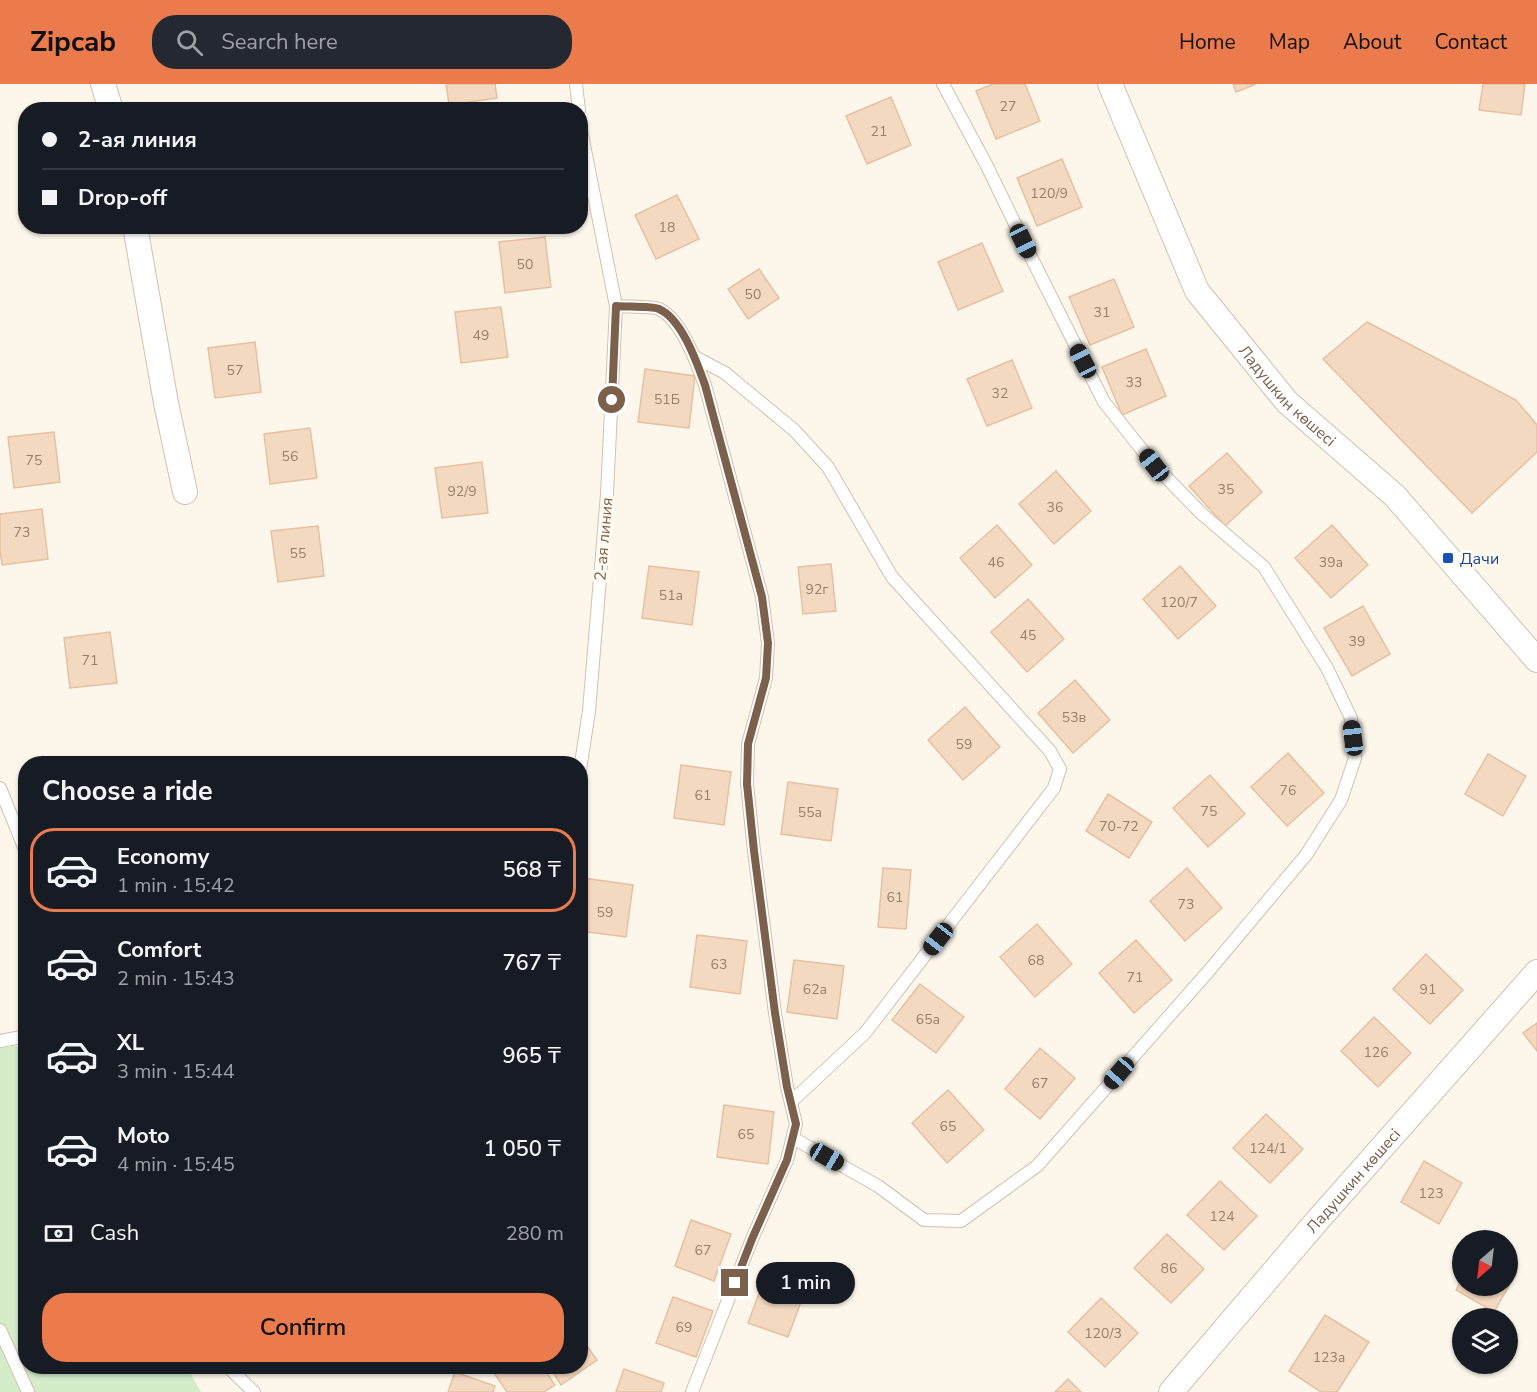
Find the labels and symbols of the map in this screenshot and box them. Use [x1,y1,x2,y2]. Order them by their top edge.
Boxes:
house number: 27 [1000,97,1016,116]
house number: 21 [871,122,887,141]
house number: 120/9 [1030,184,1068,203]
house number: 18 [659,218,675,237]
car [1007,221,1039,261]
house number: 50 [517,255,533,274]
house number: 50 [745,285,761,304]
house number: 31 [1094,303,1110,322]
house number: 49 [473,326,489,345]
car [1067,341,1099,381]
street label: Ладушкин көшесі [1233,341,1340,452]
house number: 57 [227,361,243,380]
house number: 33 [1126,373,1142,392]
house number: 32 [992,384,1008,403]
route start [598,386,625,413]
house number: 51Б [654,390,680,409]
car [1136,445,1172,485]
house number: 56 [282,447,298,466]
house number: 75 [26,451,42,470]
house number: 35 [1218,480,1234,499]
house number: 92/9 [447,482,477,501]
street label: 2-ая линия [589,496,619,582]
house number: 36 [1047,498,1063,517]
house number: 73 [14,523,30,542]
house number: 55 [290,544,306,563]
place label: Дачи [1460,548,1499,570]
marker: Дачи [1441,551,1455,565]
house number: 46 [988,553,1004,572]
house number: 39а [1319,553,1343,572]
house number: 92г [806,580,828,599]
house number: 51а [659,586,683,605]
house number: 120/7 [1160,593,1198,612]
house number: 45 [1020,626,1036,645]
house number: 39 [1349,632,1365,651]
house number: 71 [82,651,98,670]
house number: 53в [1062,708,1087,727]
car [1342,719,1364,757]
house number: 59 [956,735,972,754]
house number: 76 [1280,781,1296,800]
house number: 61 [695,786,711,805]
house number: 75 [1201,802,1217,821]
house number: 55а [798,803,822,822]
house number: 70-72 [1099,817,1139,836]
house number: 61 [887,888,903,907]
house number: 73 [1178,895,1194,914]
house number: 59 [597,903,613,922]
car [920,919,956,959]
house number: 68 [1028,951,1044,970]
house number: 63 [711,955,727,974]
house number: 71 [1127,968,1143,987]
house number: 62а [803,980,827,999]
house number: 91 [1420,980,1436,999]
house number: 65а [916,1010,940,1029]
house number: 126 [1363,1043,1389,1062]
car [1100,1054,1138,1092]
house number: 67 [1032,1074,1048,1093]
house number: 65 [940,1117,956,1136]
street label: Ладушкин көшесі [1301,1124,1406,1238]
house number: 65 [738,1125,754,1144]
house number: 124/1 [1249,1139,1287,1158]
car [807,1140,847,1174]
house number: 123 [1418,1184,1444,1203]
house number: 124 [1209,1207,1235,1226]
north arrow [1452,1230,1518,1296]
house number: 67 [695,1241,711,1260]
house number: 86 [1161,1259,1177,1278]
callout: 1 min [756,1262,855,1304]
route end [721,1269,748,1296]
house number: 69 [676,1318,692,1337]
house number: 120/3 [1084,1324,1122,1343]
house number: 123а [1313,1348,1345,1367]

